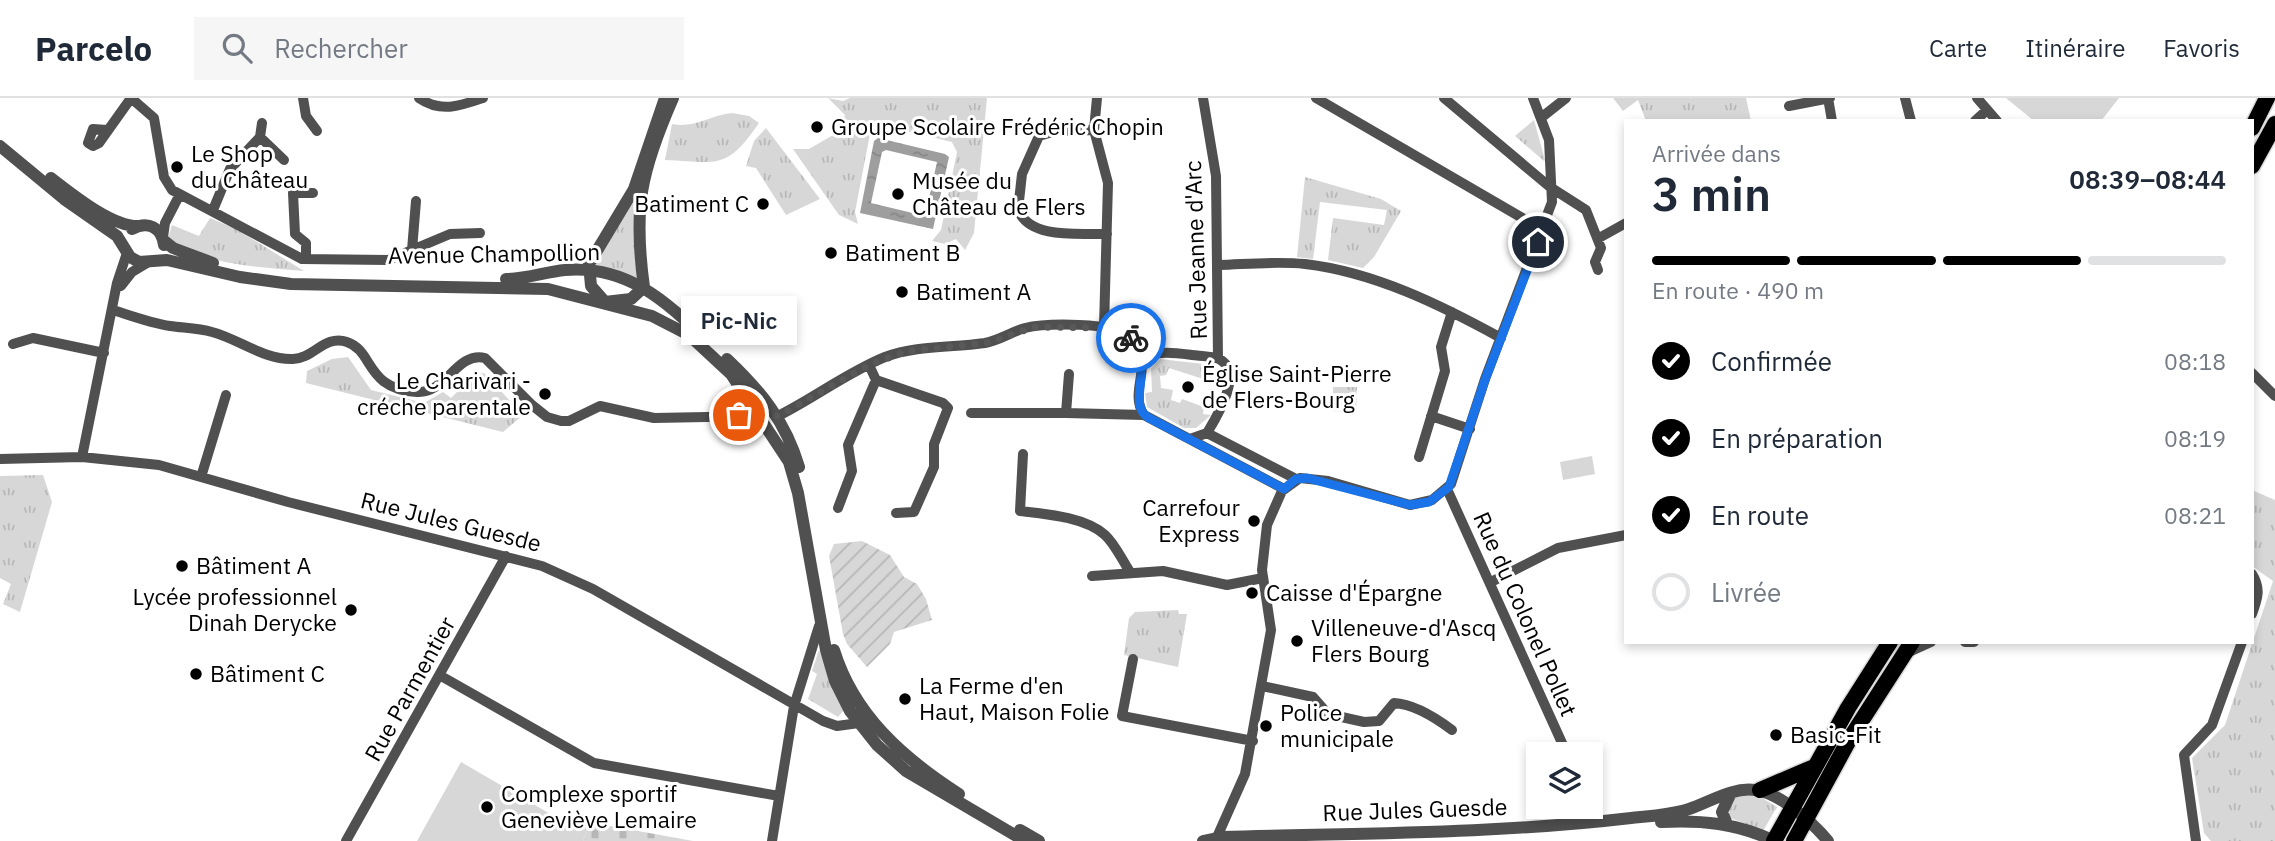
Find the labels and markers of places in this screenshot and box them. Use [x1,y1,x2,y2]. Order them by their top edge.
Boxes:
place label: Groupe Scolaire Frédéric Chopin [831,111,1164,141]
marker: Groupe Scolaire Frédéric Chopin [809,119,825,135]
place label: Le Shop du Château [191,138,308,194]
marker: Le Shop du Château [169,159,185,175]
place label: Musée du Château de Flers [912,165,1086,221]
marker: Musée du Château de Flers [890,186,906,202]
place label: Batiment C [634,188,749,218]
marker: Batiment C [755,196,771,212]
pin [1508,212,1568,272]
place label: Batiment B [845,237,960,267]
marker: Batiment B [823,245,839,261]
place label: Batiment A [916,276,1031,306]
marker: Batiment A [894,284,910,300]
callout: Pic-Nic [681,296,797,345]
place label: Église Saint-Pierre de Flers-Bourg [1202,358,1392,414]
place label: Le Charivari - créche parentale [357,365,531,421]
marker: Église Saint-Pierre de Flers-Bourg [1180,379,1196,395]
pin [709,385,769,445]
marker: Le Charivari - créche parentale [537,386,553,402]
place label: Carrefour Express [1142,492,1241,548]
marker: Carrefour Express [1246,513,1262,529]
place label: Bâtiment A [196,550,311,580]
marker: Bâtiment A [174,558,190,574]
place label: Caisse d'Épargne [1266,577,1442,607]
place label: Lycée professionnel Dinah Derycke [133,581,337,637]
marker: Caisse d'Épargne [1244,585,1260,601]
marker: Lycée professionnel Dinah Derycke [343,602,359,618]
place label: Villeneuve-d'Ascq Flers Bourg [1311,612,1496,668]
marker: Villeneuve-d'Ascq Flers Bourg [1289,633,1305,649]
place label: Bâtiment C [210,658,325,688]
marker: Bâtiment C [188,666,204,682]
place label: La Ferme d'en Haut, Maison Folie [919,670,1109,726]
marker: La Ferme d'en Haut, Maison Folie [897,691,913,707]
place label: Police municipale [1280,697,1394,753]
marker: Police municipale [1258,718,1274,734]
place label: Basic-Fit [1790,719,1882,749]
marker: Basic-Fit [1768,727,1784,743]
place label: Complexe sportif Geneviève Lemaire [501,778,697,834]
marker: Complexe sportif Geneviève Lemaire [479,799,495,815]

